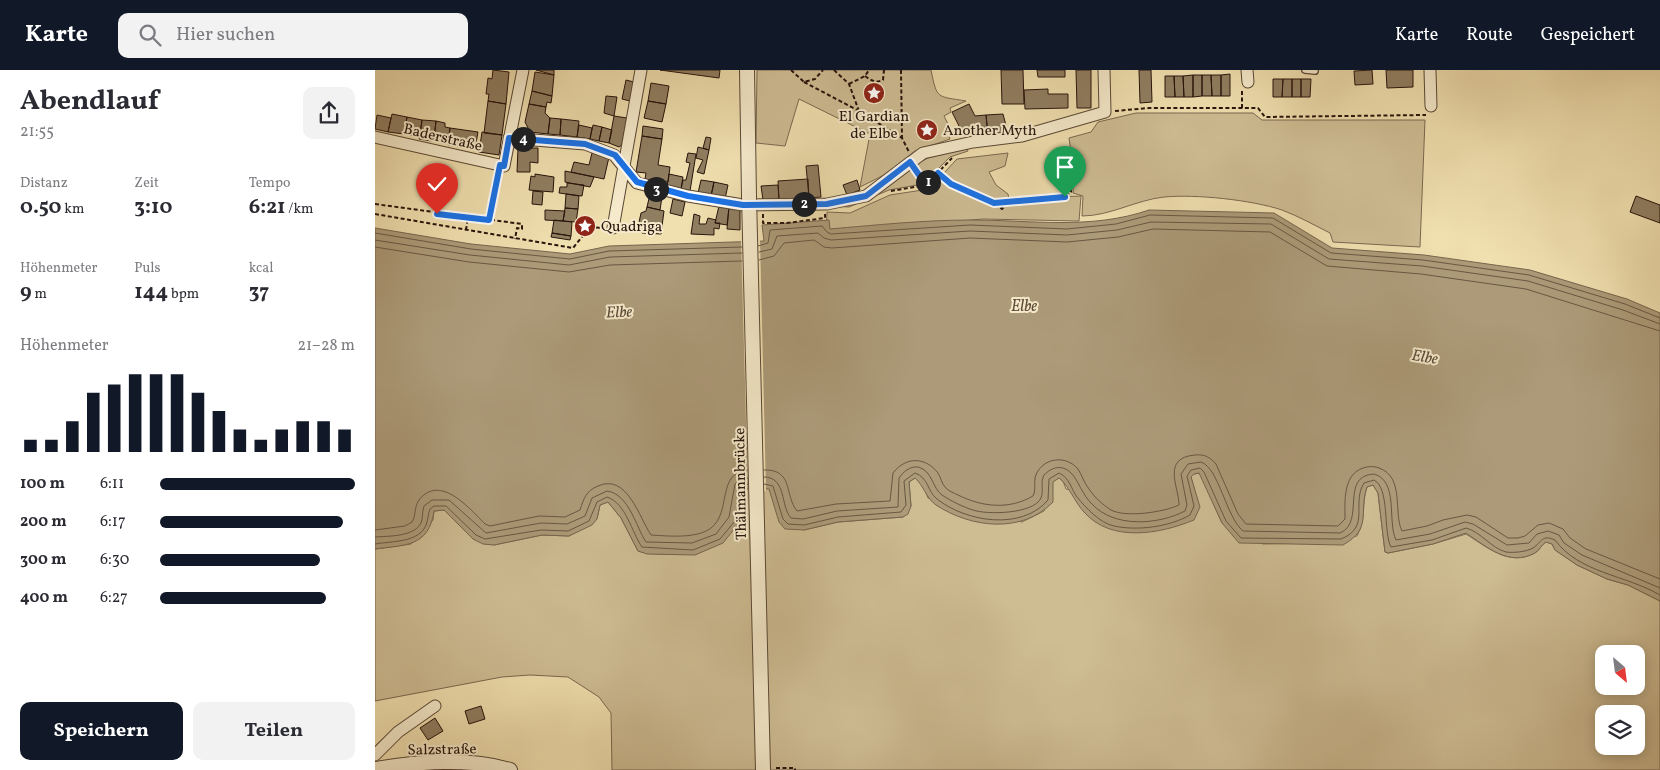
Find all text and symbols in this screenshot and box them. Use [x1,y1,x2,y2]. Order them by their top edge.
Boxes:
search box [118,13,468,58]
text: Karte [25,18,88,52]
icon: search [136,21,164,49]
text: Hier suchen [176,22,275,48]
text: Karte [1395,23,1438,48]
text: Route [1466,23,1513,48]
text: Gespeichert [1541,23,1635,48]
place icon: El Gardian de Elbe [862,81,886,105]
text: Abendlauf [20,82,159,121]
button: share [303,87,355,139]
place label: El Gardian de Elbe [839,107,909,145]
place icon: Another Myth [915,118,939,142]
street label: Baderstraße [401,119,484,158]
text: 21:55 [20,121,54,143]
place label: Another Myth [943,121,1037,142]
pin: 4 [511,126,535,152]
text: 4 [519,130,528,149]
pin [1044,146,1086,197]
icon: arrive [1051,153,1079,181]
pin [416,163,458,214]
icon: check [423,170,451,198]
pin: 1 [915,170,941,194]
text: 1 [926,173,931,192]
text: Distanz [20,174,68,193]
text: Zeit [134,174,159,193]
text: Tempo [249,174,290,193]
pin: 3 [643,176,669,202]
text: 3 [653,180,660,199]
pin: 2 [791,192,817,216]
text: 0.50 [20,193,62,222]
text: 3:10 [134,193,172,222]
text: 6:21 [249,193,286,222]
text: 2 [801,195,808,214]
text: km [62,200,84,219]
text: /km [286,200,313,219]
place icon: Quadriga [573,214,597,238]
place label: Quadriga [601,217,662,238]
text: Höhenmeter [20,259,98,278]
text: Puls [134,259,161,278]
text: kcal [249,259,274,278]
text: 9 [20,278,32,307]
text: 144 [134,278,168,307]
text: 37 [249,278,269,307]
text: m [32,285,47,304]
text: bpm [168,285,199,304]
water label: Elbe [1011,296,1037,318]
water label: Elbe [606,302,633,324]
text: Höhenmeter [20,335,109,357]
text: 21–28 m [298,335,355,357]
water label: Elbe [1410,345,1440,371]
street label: Thälmannbrücke [730,428,753,540]
text: 100 m [20,473,65,495]
text: 6:11 [100,473,124,495]
text: 200 m [20,511,67,533]
text: 6:17 [100,511,126,533]
text: 300 m [20,549,66,571]
text: 6:30 [100,549,129,571]
text: 400 m [20,587,68,609]
text: 6:27 [100,587,128,609]
north arrow [1595,645,1645,695]
map controls [1595,645,1645,755]
button: Speichern [20,702,183,760]
button: Teilen [193,702,355,760]
button: layers [1595,705,1645,755]
street label: Salzstraße [407,739,477,762]

